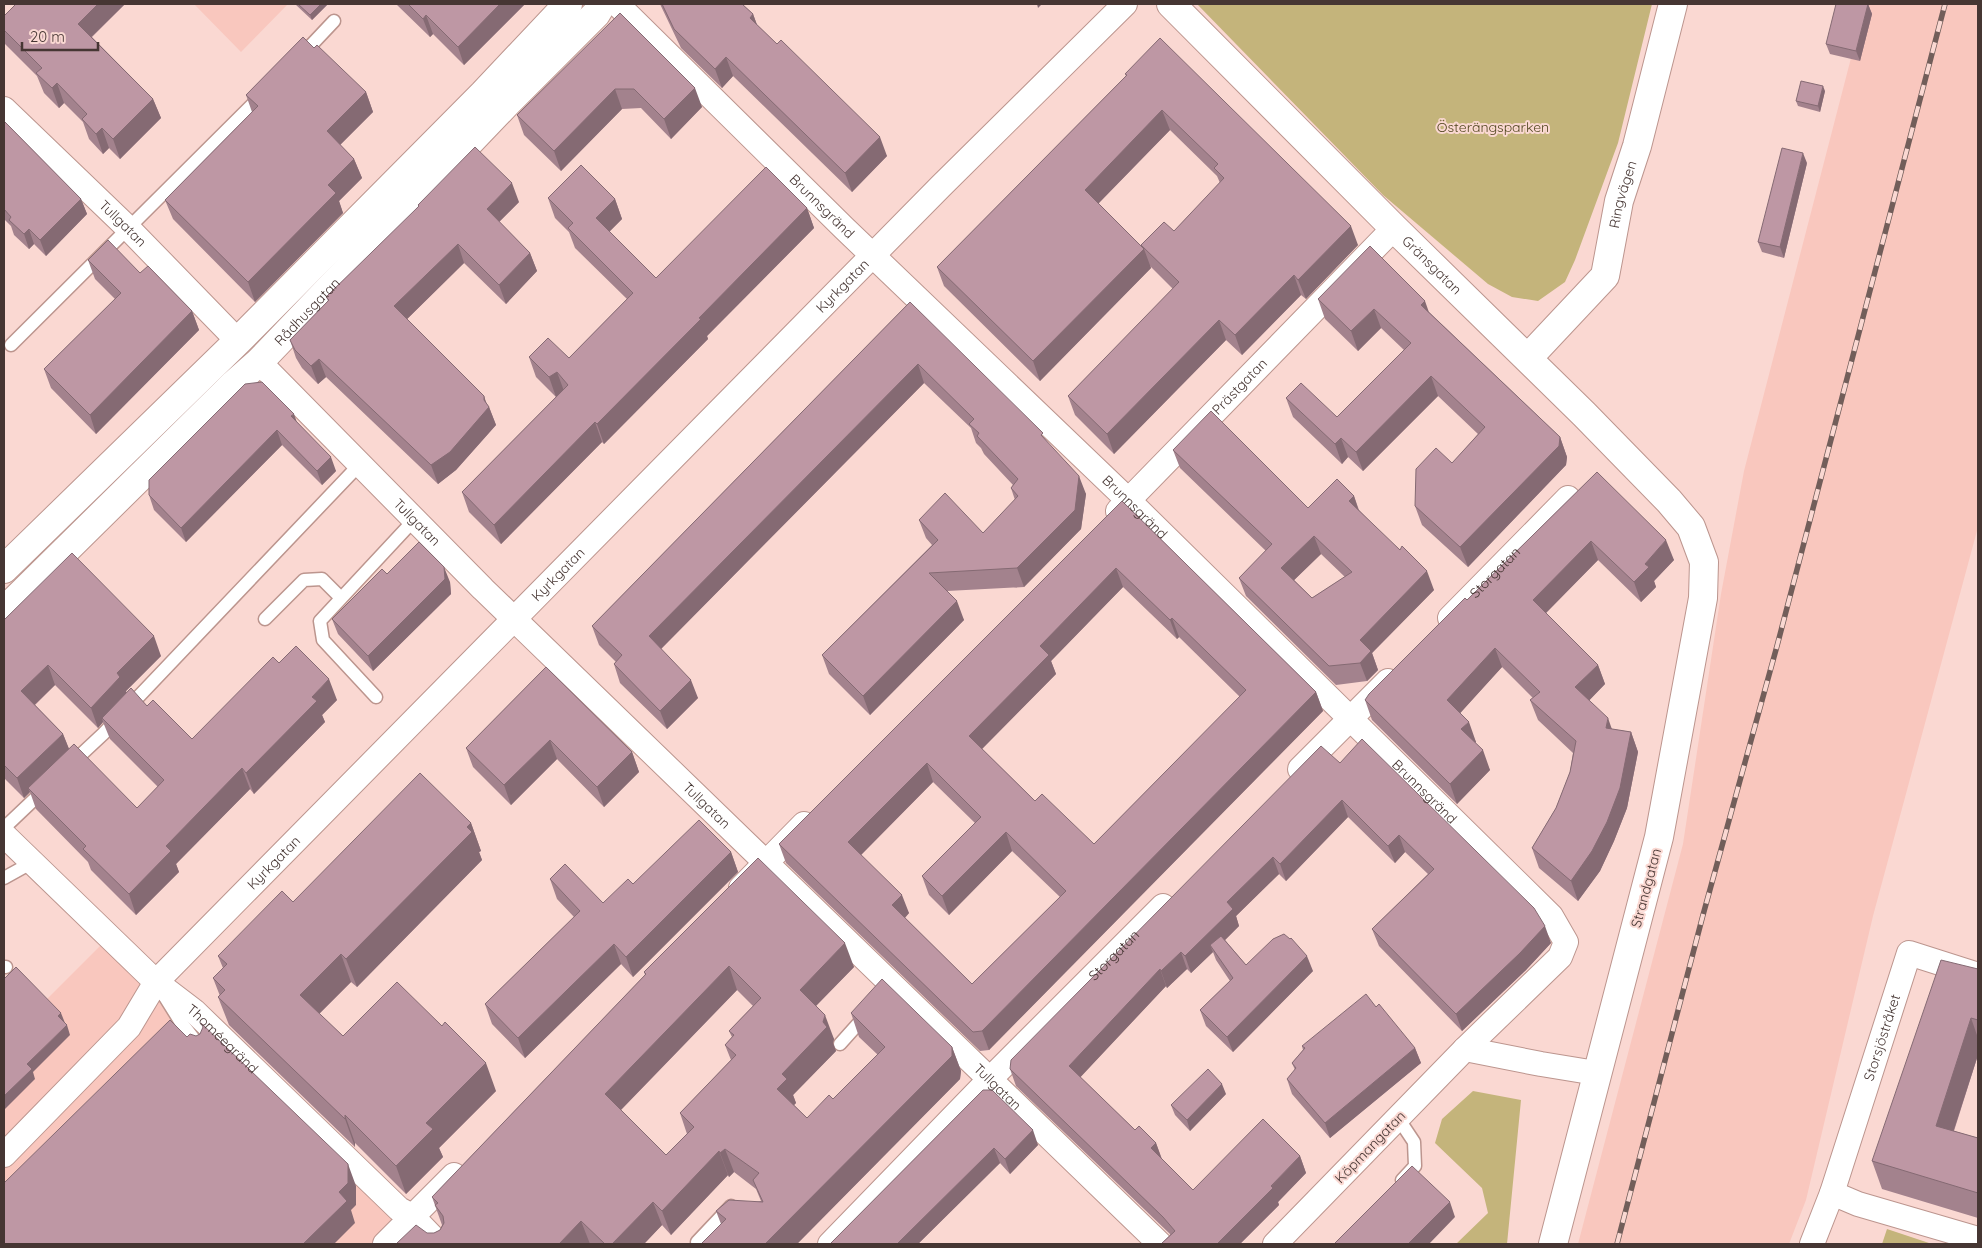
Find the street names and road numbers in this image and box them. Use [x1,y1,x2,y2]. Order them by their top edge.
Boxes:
street label: Ringvägen [1605,158,1641,230]
street label: Brunnsgränd [786,170,858,242]
street label: Tullgatan [95,196,150,251]
street label: Gränsgatan [1398,232,1465,298]
street label: Kyrkgatan [812,255,873,317]
street label: Rådhusgatan [270,274,344,350]
street label: Prästgatan [1208,354,1271,418]
street label: Brunnsgränd [1098,471,1171,543]
street label: Tullgatan [390,495,444,550]
street label: Storgatan [1466,543,1524,602]
street label: Kyrkgatan [528,544,589,605]
street label: Brunnsgränd [1388,756,1461,828]
street label: Tullgatan [679,778,734,832]
street label: Kyrkgatan [243,832,304,893]
street label: Strandgatan [1627,846,1665,930]
street label: Storgatan [1085,926,1143,984]
street label: Storsjöstråket [1860,992,1904,1083]
street label: Thoméegränd [183,1000,262,1077]
street label: Tullgatan [970,1060,1025,1114]
street label: Köpmangatan [1331,1107,1409,1187]

